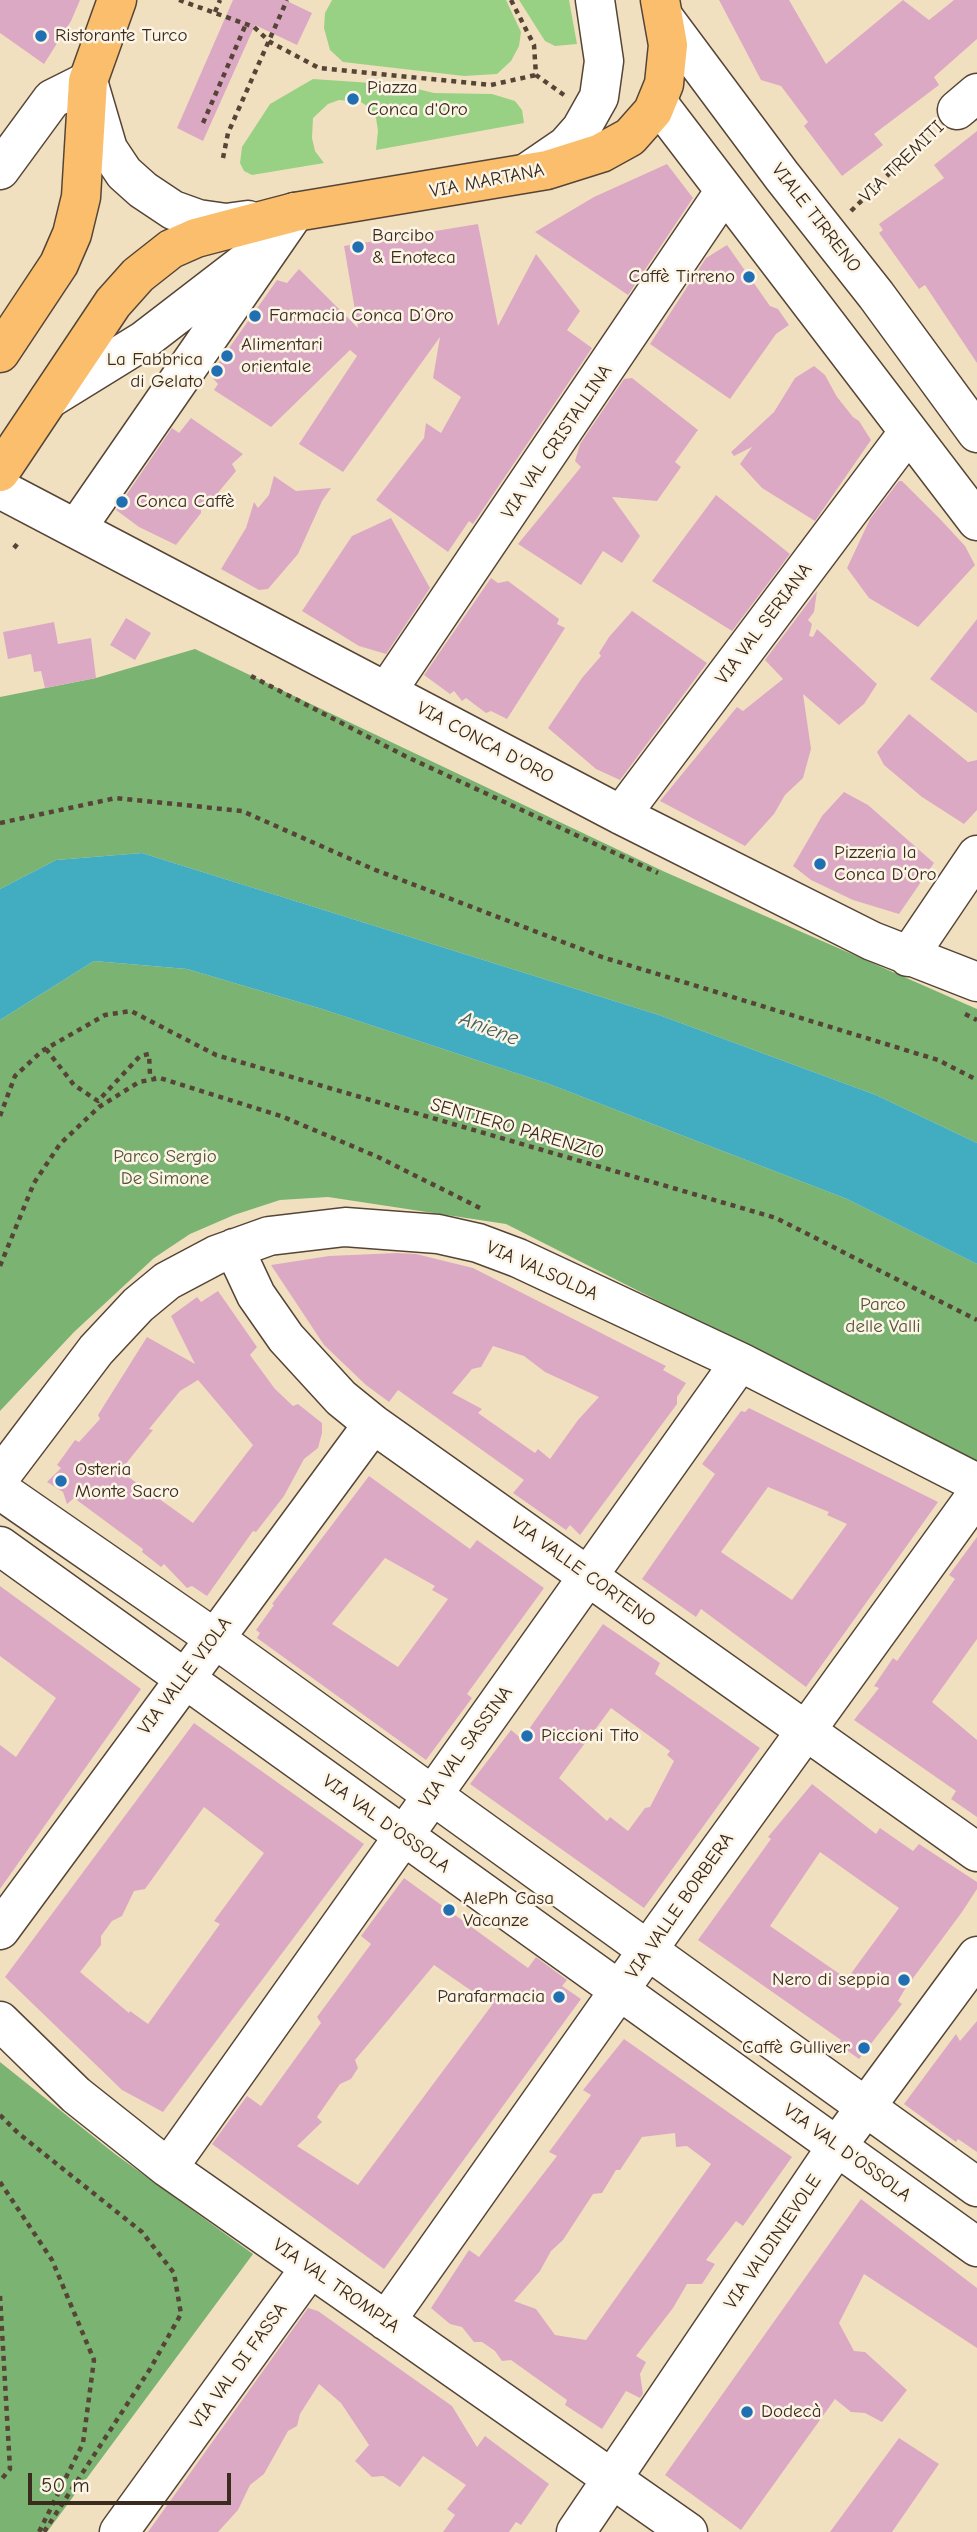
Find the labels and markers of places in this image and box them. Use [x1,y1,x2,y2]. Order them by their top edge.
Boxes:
place label: Ristorante Turco [55,25,188,47]
marker: Ristorante Turco [33,28,49,44]
place label: Piazza Conca d'Oro [367,77,468,121]
marker: Piazza Conca d'Oro [345,91,361,107]
place label: Barcibo & Enoteca [372,225,456,269]
marker: Barcibo & Enoteca [350,239,366,255]
place label: Caffè Tirreno [629,266,735,288]
marker: Caffè Tirreno [741,269,757,285]
place label: Farmacia Conca D’Oro [269,305,454,327]
marker: Farmacia Conca D’Oro [247,308,263,324]
place label: Alimentari orientale [241,334,323,378]
marker: Alimentari orientale [219,348,235,364]
place label: La Fabbrica di Gelato [107,349,203,393]
marker: La Fabbrica di Gelato [209,363,225,379]
place label: Conca Caffè [136,491,235,513]
marker: Conca Caffè [114,494,130,510]
place label: Pizzeria la Conca D‘Oro [834,842,936,886]
marker: Pizzeria la Conca D‘Oro [812,856,828,872]
place label: Osteria Monte Sacro [75,1459,179,1503]
marker: Osteria Monte Sacro [53,1473,69,1489]
place label: Piccioni Tito [541,1725,639,1747]
marker: Piccioni Tito [519,1728,535,1744]
place label: AlePh Casa Vacanze [463,1888,554,1932]
marker: AlePh Casa Vacanze [441,1902,457,1918]
place label: Nero di seppia [772,1969,890,1991]
marker: Nero di seppia [896,1972,912,1988]
place label: Parafarmacia [437,1986,545,2008]
marker: Parafarmacia [551,1989,567,2005]
place label: Caffè Gulliver [742,2037,850,2059]
marker: Caffè Gulliver [856,2040,872,2056]
place label: Dodecà [761,2401,822,2423]
marker: Dodecà [739,2404,755,2420]

